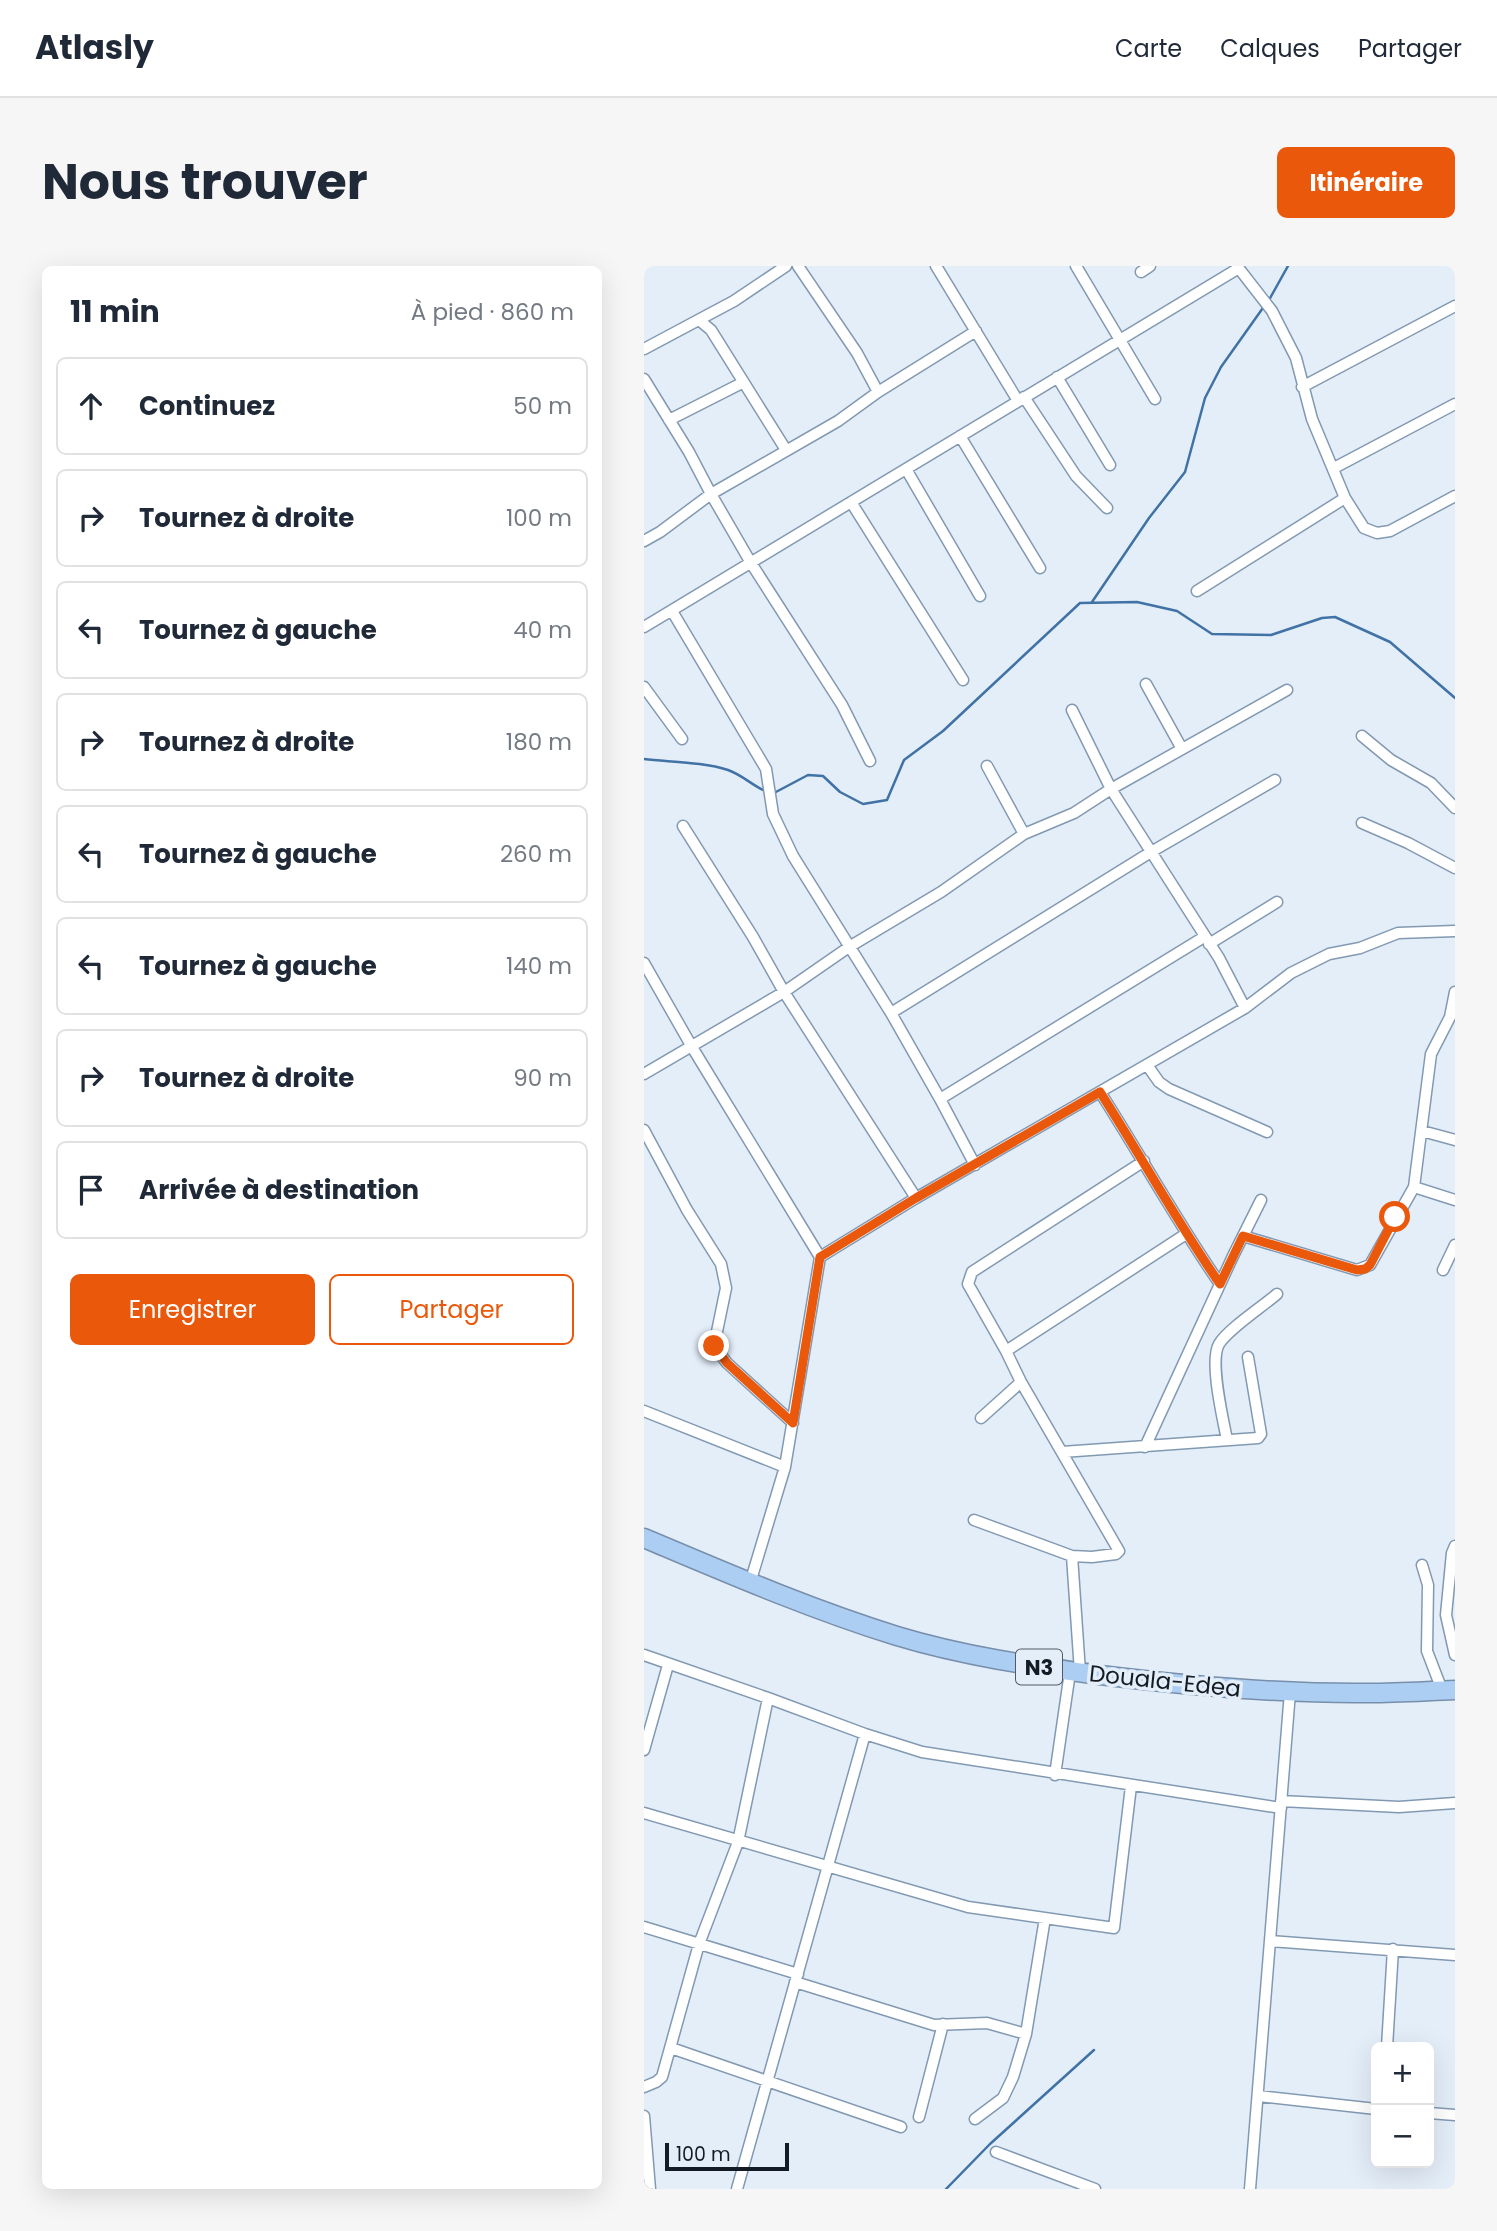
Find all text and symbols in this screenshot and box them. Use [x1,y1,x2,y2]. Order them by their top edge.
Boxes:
text: Atlasly [35,24,154,71]
text: Carte [1115,32,1182,65]
text: Calques [1220,32,1320,65]
text: Partager [1358,32,1462,65]
button: Itinéraire [1277,147,1455,218]
text: Nous trouver [42,148,368,216]
text: 11 min [70,290,160,333]
text: À pied · 860 m [411,296,574,328]
icon: ahead [72,387,110,425]
text: Continuez [139,388,275,424]
text: 50 m [513,390,572,422]
icon: right [72,499,110,537]
text: Tournez à droite [139,500,354,536]
text: 100 m [506,502,572,534]
icon: left [72,611,110,649]
text: Tournez à gauche [139,612,377,648]
text: 40 m [513,614,572,646]
icon: right [72,723,110,761]
text: Tournez à droite [139,724,354,760]
text: 180 m [506,726,572,758]
icon: left [72,835,110,873]
text: Tournez à gauche [139,836,377,872]
text: 260 m [500,838,572,870]
icon: left [72,947,110,985]
text: Tournez à gauche [139,948,377,984]
text: 140 m [506,950,572,982]
icon: right [72,1059,110,1097]
text: Tournez à droite [139,1060,354,1096]
text: 90 m [513,1062,572,1094]
icon: arrive [72,1171,110,1209]
text: Arrivée à destination [139,1172,419,1208]
route start [1379,1201,1410,1232]
button: Enregistrer [70,1274,315,1345]
button: Partager [329,1274,574,1345]
route end [698,1330,729,1361]
road number: N3 [1016,1650,1062,1684]
street label: Douala-Edea [1088,1657,1242,1705]
map controls [1371,2042,1434,2168]
button: + [1371,2042,1434,2105]
button: − [1371,2105,1434,2168]
scale bar [665,2140,789,2172]
text: 100 m [676,2141,731,2168]

